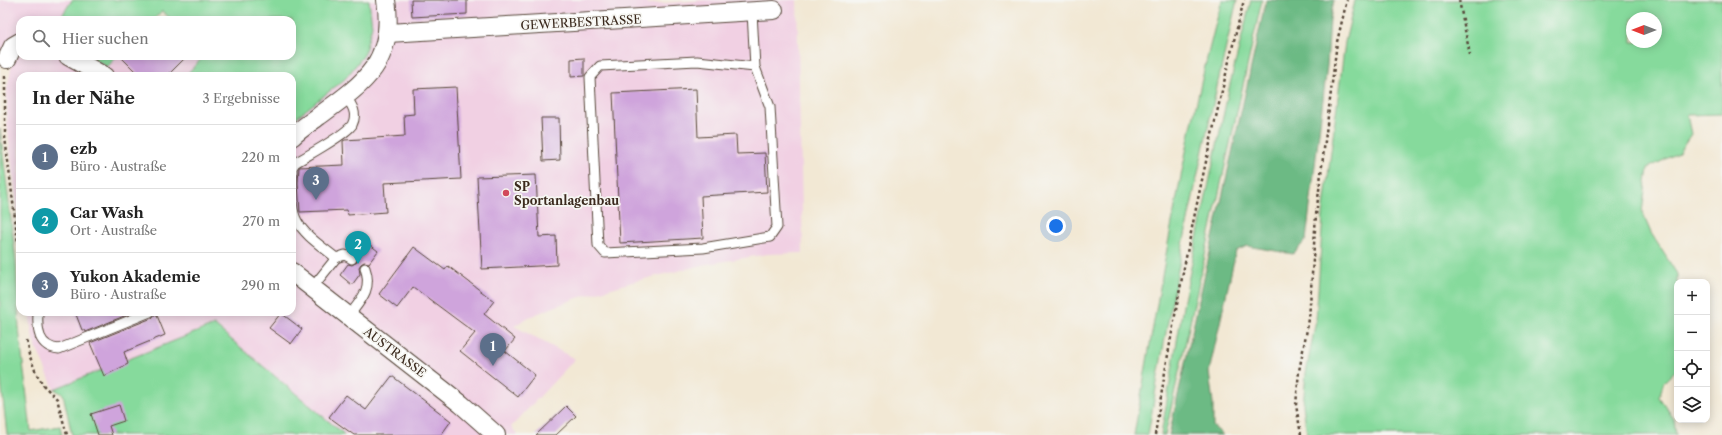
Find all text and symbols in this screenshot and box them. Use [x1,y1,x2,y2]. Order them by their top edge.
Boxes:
street label: GEWERBESTRASSE [520,11,642,33]
north arrow [1626,12,1662,48]
search box [16,16,296,60]
icon: search [30,27,52,49]
text: Hier suchen [62,29,149,48]
text: In der Nähe [32,88,135,108]
text: 3 Ergebnisse [202,90,280,106]
text: ezb [70,139,97,158]
text: 1 [42,149,48,165]
text: 220 m [241,149,280,165]
text: Büro · Austraße [70,158,166,174]
pin: 3 [303,167,329,200]
place label: SP Sportanlagenbau [514,179,619,208]
marker: SP Sportanlagenbau [501,188,511,198]
text: Car Wash [70,203,144,222]
text: 2 [41,213,49,229]
text: 270 m [242,213,280,229]
your location [1046,216,1066,236]
text: Ort · Austraße [70,222,157,238]
pin: 2 [345,231,371,264]
text: Yukon Akademie [70,267,201,286]
text: 3 [41,277,49,293]
text: 290 m [241,277,280,293]
map controls [1674,279,1710,423]
button: + [1674,279,1710,315]
text: Büro · Austraße [70,286,166,302]
button: − [1674,315,1710,351]
street label: AUSTRASSE [360,323,429,380]
pin: 1 [480,333,506,366]
button: locate [1674,351,1710,387]
button: layers [1674,387,1710,423]

